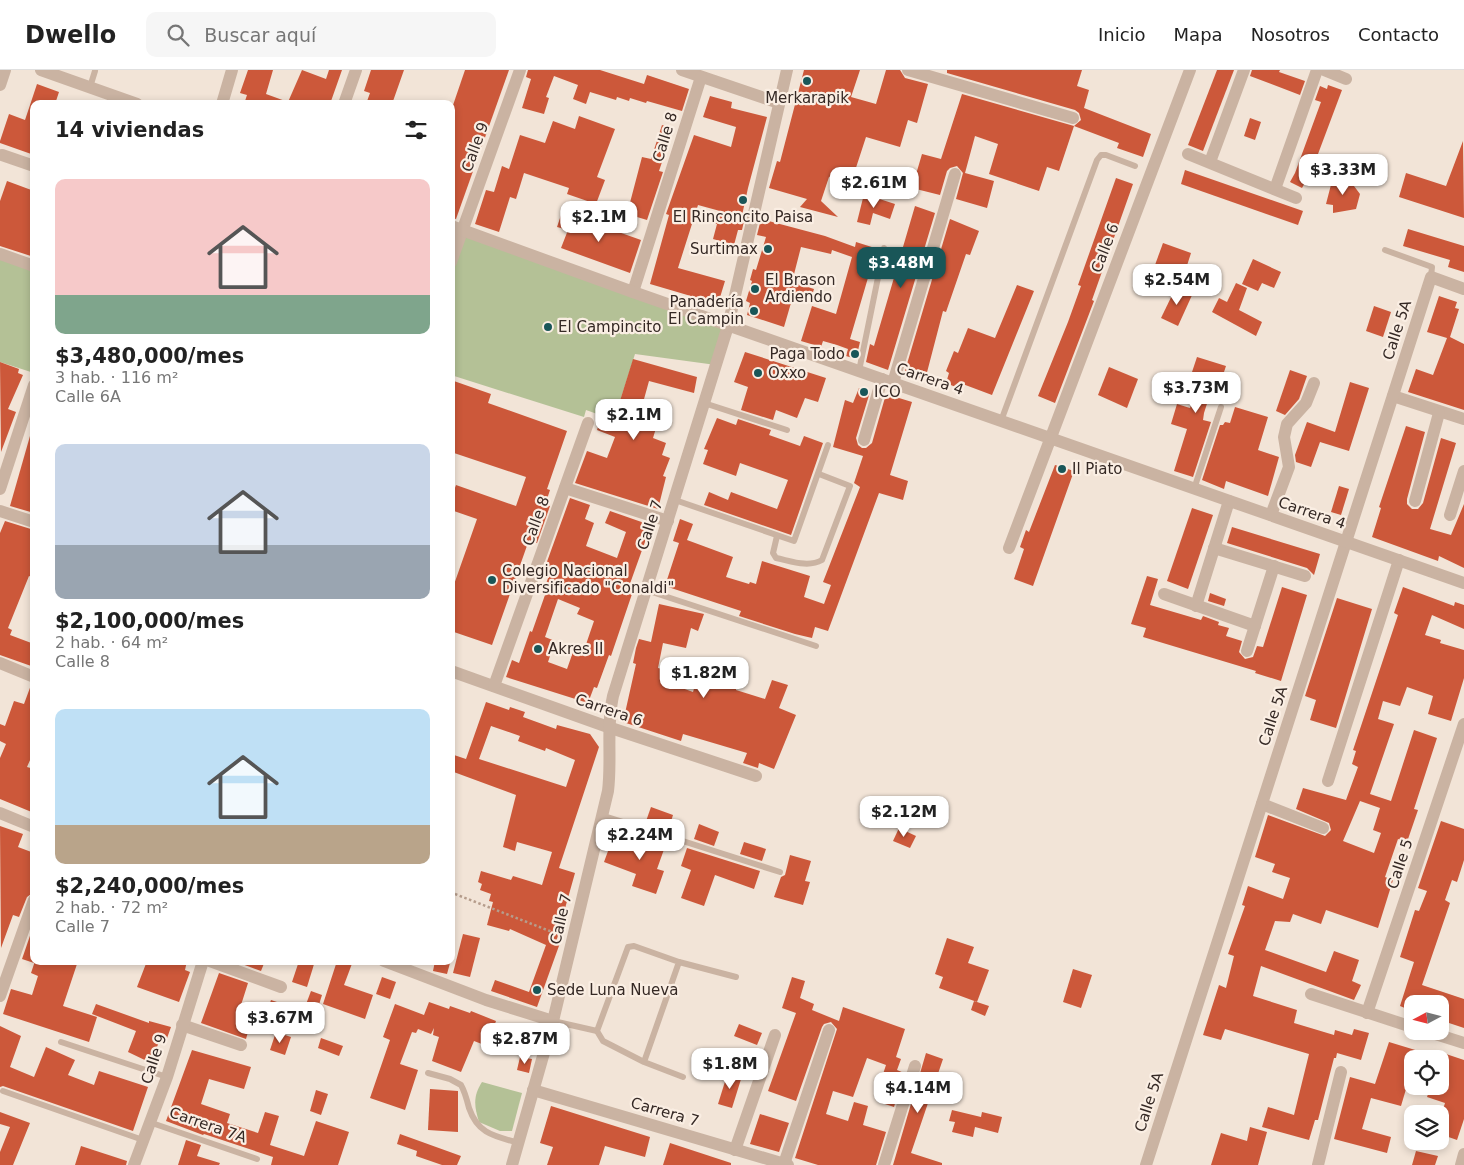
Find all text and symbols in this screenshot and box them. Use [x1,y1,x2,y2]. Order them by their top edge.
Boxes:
search box [146,12,496,57]
text: Dwello [25,21,116,49]
icon: search [164,21,192,49]
text: Buscar aquí [204,24,316,46]
text: Inicio [1098,24,1146,45]
text: Mapa [1174,24,1223,45]
text: Nosotros [1251,24,1330,45]
text: Contacto [1358,24,1439,45]
marker: Merkarapik [801,75,813,87]
place label: Merkarapik [765,89,849,107]
street label: Calle 8 [649,110,681,164]
icon: filters [402,116,430,144]
text: 14 viviendas [55,118,204,142]
street label: Calle 9 [458,120,492,174]
pin: $3.33M [1302,154,1384,196]
text: $3.33M [1310,160,1376,179]
pin: $2.61M [833,166,915,209]
text: $2.61M [841,173,907,192]
marker: El Rinconcito Paisa [737,194,749,206]
pin: $2.1M [564,200,634,243]
text: $2.1M [571,207,627,226]
place label: El Rinconcito Paisa [673,208,813,226]
icon: home [198,212,288,302]
street label: Calle 6 [1087,221,1123,275]
place label: Surtimax [690,240,758,258]
marker: Surtimax [762,243,774,255]
pin: $3.48M [860,246,942,289]
text: $3.48M [868,253,934,272]
pin: $2.54M [1136,264,1218,306]
text: $2.54M [1144,270,1210,289]
place label: El Brason Ardiendo [765,271,836,306]
marker: El Brason Ardiendo [749,283,761,295]
place label: Panadería El Campin [668,293,744,328]
street label: Calle 5A [1379,297,1415,362]
marker: Panadería El Campin [748,305,760,317]
place label: El Campincito [558,318,661,336]
marker: El Campincito [542,321,554,333]
text: $3,480,000/mes [55,344,244,368]
place label: Paga Todo [769,345,845,363]
marker: Paga Todo [849,348,861,360]
street label: Carrera 4 [894,359,966,399]
place label: Oxxo [768,364,806,382]
marker: Oxxo [752,367,764,379]
text: 3 hab. · 116 m² [55,368,178,387]
pin: $3.73M [1155,372,1237,414]
text: $3.73M [1163,378,1229,397]
place label: ICO [874,383,901,401]
marker: ICO [858,386,870,398]
text: Calle 6A [55,387,121,406]
pin: $2.1M [599,398,669,441]
text: $2.1M [606,405,662,424]
place label: Il Piato [1072,460,1123,478]
marker: Il Piato [1056,463,1068,475]
icon: home [198,477,288,567]
street label: Carrera 4 [1276,493,1348,533]
street label: Calle 8 [519,494,553,548]
street label: Calle 7 [633,498,667,552]
place label: Colegio Nacional Diversificado "Conaldi" [502,562,674,597]
marker: Colegio Nacional Diversificado "Conaldi" [486,574,498,586]
text: $2,100,000/mes [55,609,244,633]
text: 2 hab. · 64 m² [55,633,168,652]
place label: Akres II [548,640,603,658]
marker: Akres II [532,643,544,655]
text: Calle 8 [55,652,110,671]
pin: $1.82M [663,656,745,699]
text: $1.82M [671,663,737,682]
street label: Calle 5A [1255,683,1291,748]
street label: Carrera 6 [573,690,645,730]
icon: home [198,742,288,832]
pin: $2.12M [863,796,945,838]
text: $2.12M [871,802,937,821]
pin: $2.24M [599,818,681,861]
text: $2.24M [607,825,673,844]
street label: Calle 5 [1383,837,1417,891]
text: $2,240,000/mes [55,874,244,898]
street label: Calle 7 [546,892,576,946]
text: 2 hab. · 72 m² [55,898,168,917]
text: Calle 7 [55,917,110,936]
place label: Sede Luna Nueva [547,981,678,999]
marker: Sede Luna Nueva [531,984,543,996]
north arrow [1404,995,1449,1040]
map controls [1404,995,1449,1150]
pin: $3.67M [239,1002,321,1044]
text: $3.67M [247,1008,313,1027]
pin: $2.87M [484,1022,566,1065]
text: $2.87M [492,1029,558,1048]
street label: Calle 9 [137,1032,171,1086]
pin: $1.8M [695,1048,765,1090]
button: locate [1404,1050,1449,1095]
text: $1.8M [702,1054,758,1073]
street label: Calle 5A [1131,1069,1167,1134]
pin: $4.14M [877,1072,959,1114]
text: $4.14M [885,1078,951,1097]
street label: Carrera 7 [629,1094,701,1130]
street label: Carrera 7A [167,1103,250,1147]
button: layers [1404,1105,1449,1150]

